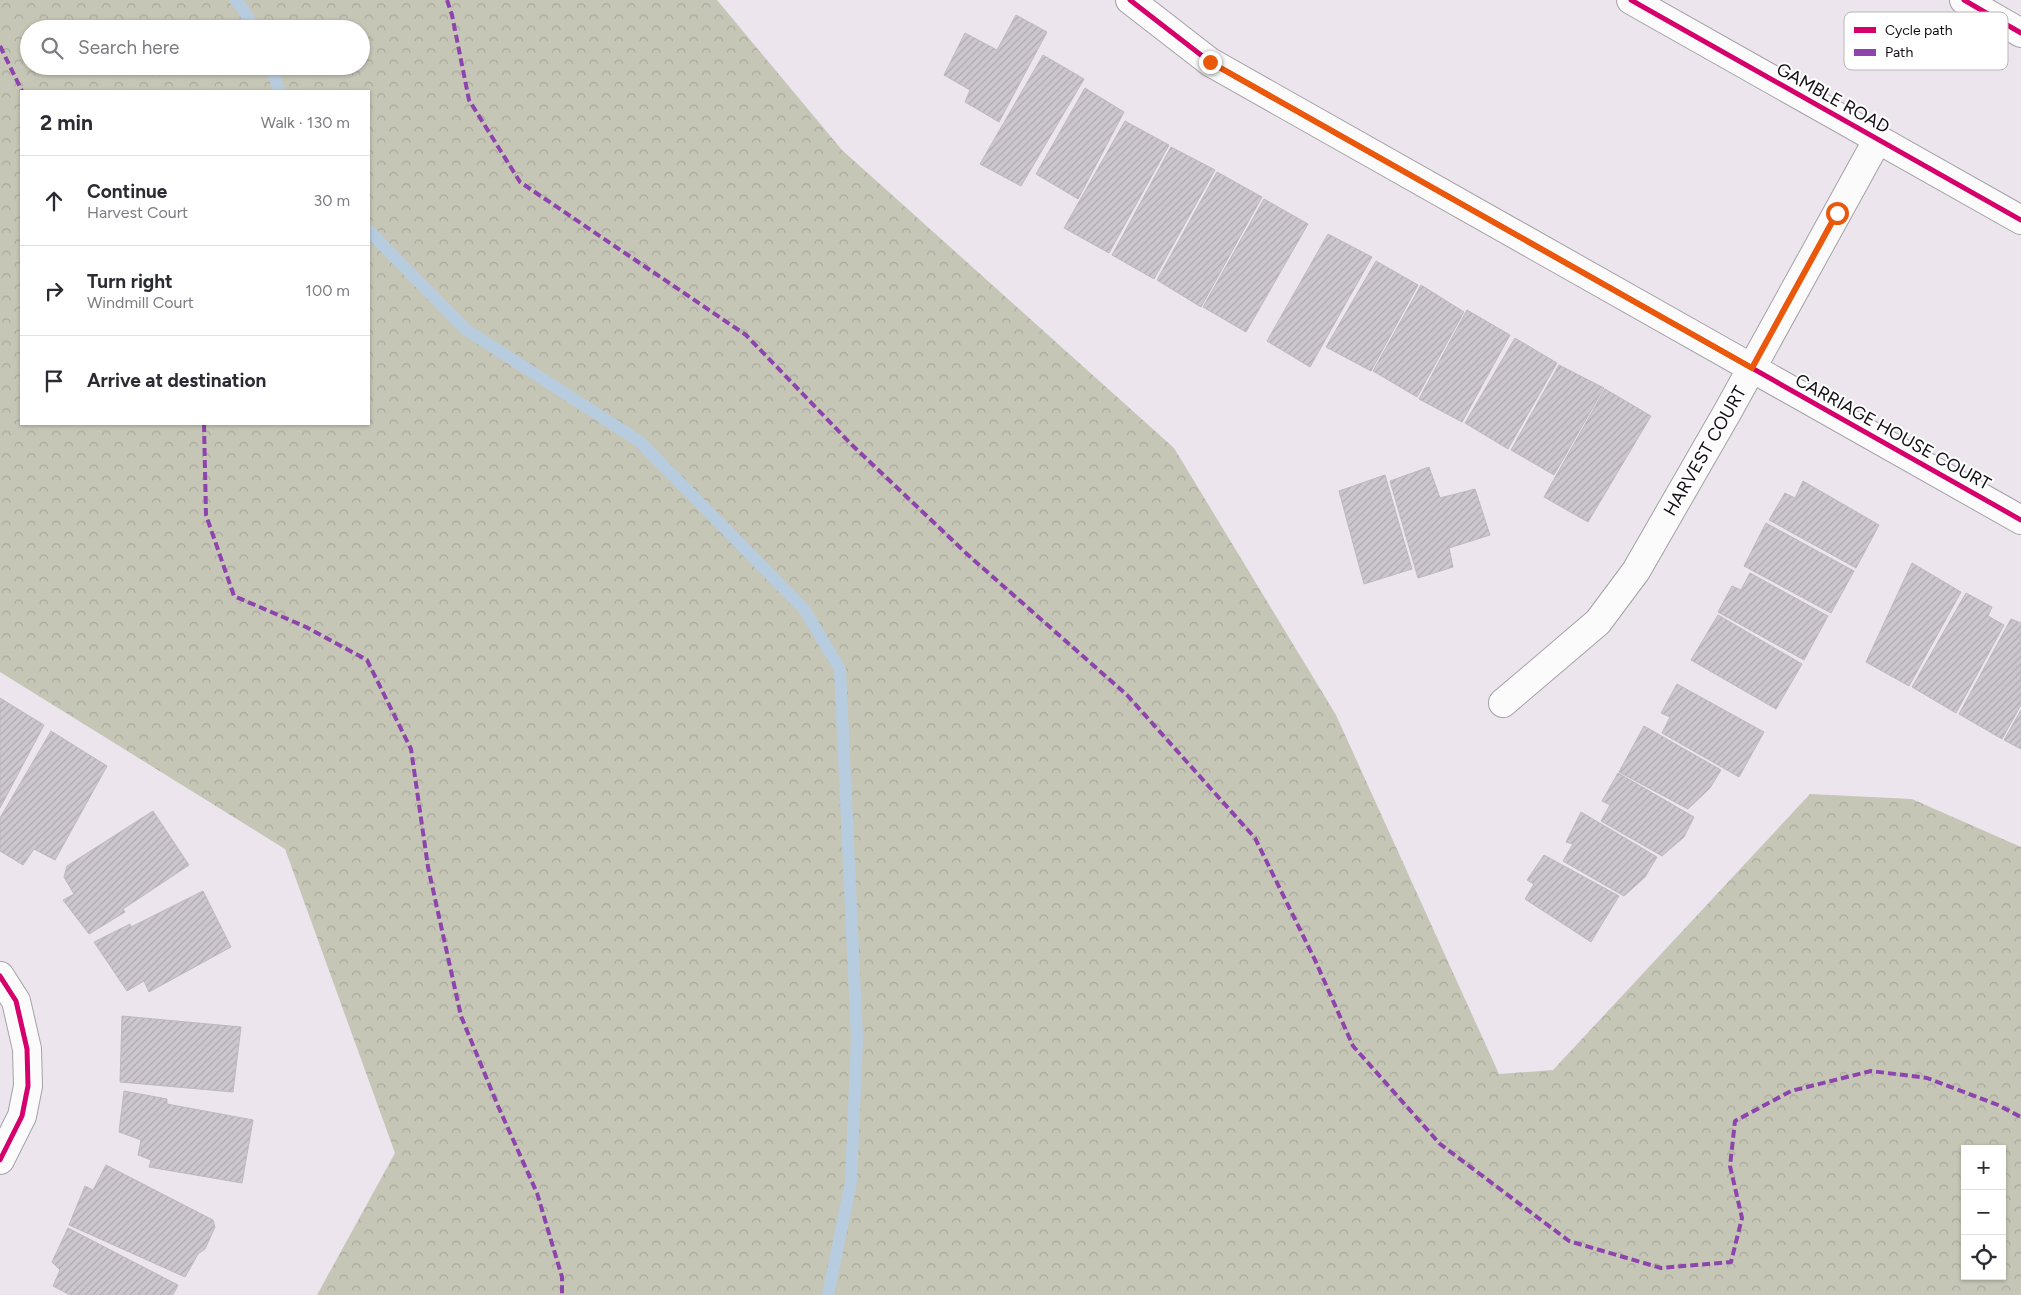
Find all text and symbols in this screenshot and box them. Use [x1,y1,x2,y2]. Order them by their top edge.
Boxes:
legend [1844,12,2008,70]
search box [20,20,370,75]
text: Cycle path [1885,22,1953,39]
icon: search [38,34,66,62]
text: Search here [78,36,180,59]
text: Path [1885,44,1913,61]
route end [1199,51,1222,74]
street label: GAMBLE ROAD [1772,58,1894,138]
text: 2 min [40,110,93,135]
text: Walk · 130 m [261,113,350,132]
text: Continue [87,180,167,203]
icon: ahead [40,187,68,215]
text: 30 m [313,191,350,210]
route start [1826,202,1849,225]
text: Harvest Court [87,203,188,222]
text: Turn right [87,270,173,293]
icon: right [40,277,68,305]
text: 100 m [305,281,350,300]
text: Windmill Court [87,293,194,312]
icon: arrive [40,367,68,395]
text: Arrive at destination [87,369,266,392]
street label: CARRIAGE HOUSE COURT [1791,369,1995,495]
street label: HARVEST COURT [1659,382,1751,520]
map controls [1961,1145,2006,1280]
button: + [1961,1145,2006,1190]
button: − [1961,1190,2006,1235]
button: locate [1961,1235,2006,1280]

